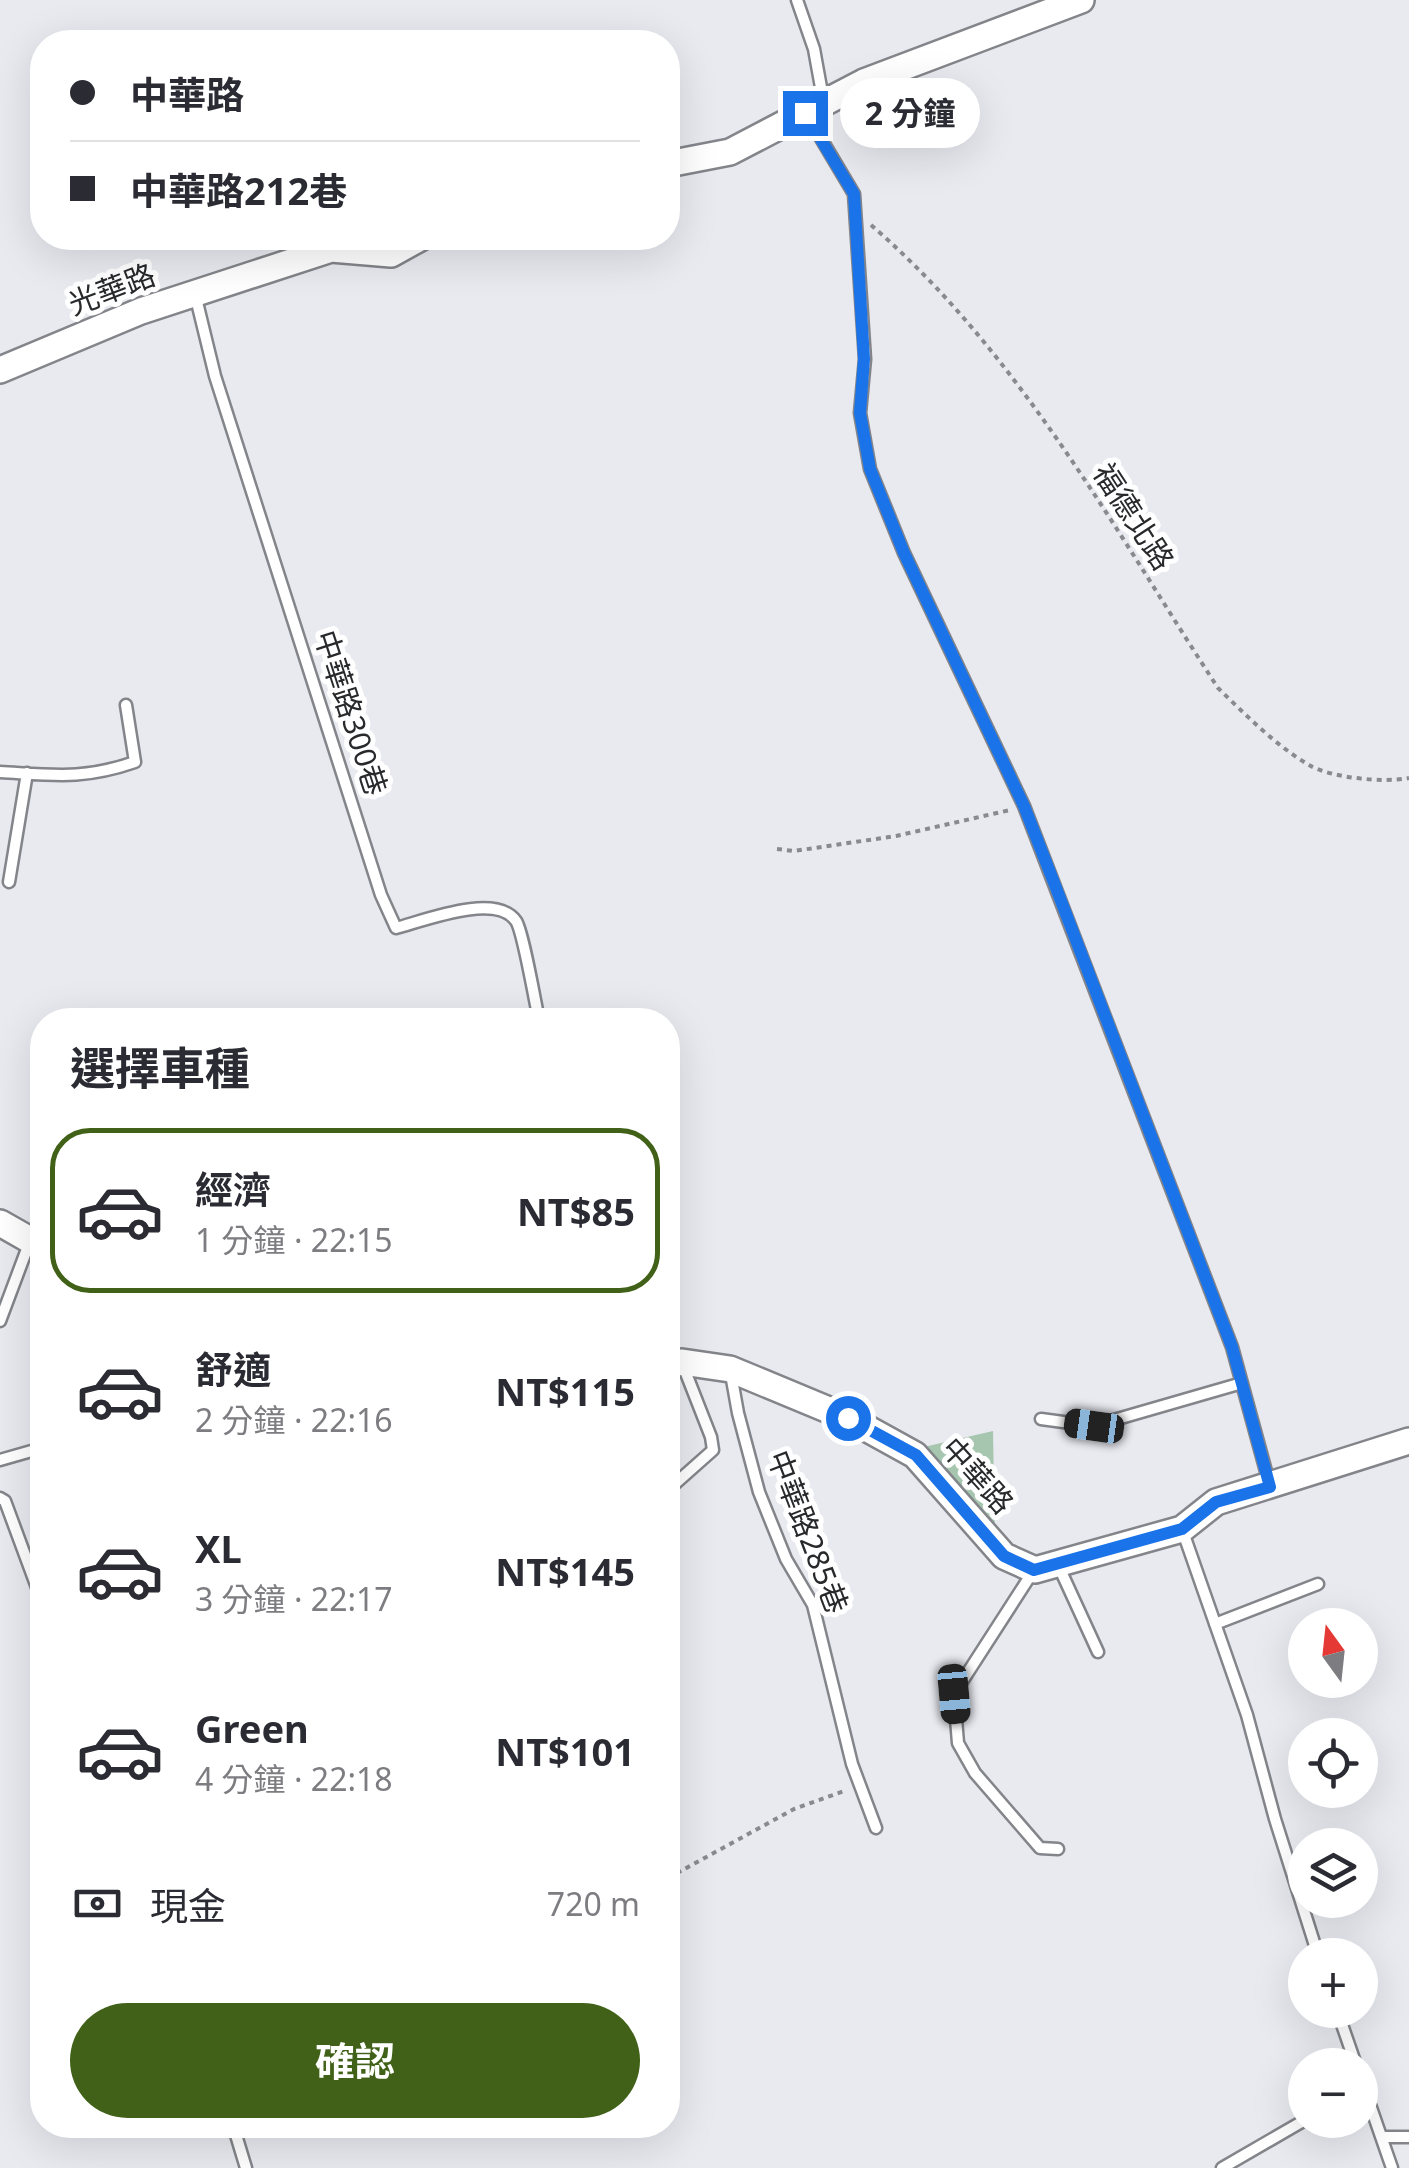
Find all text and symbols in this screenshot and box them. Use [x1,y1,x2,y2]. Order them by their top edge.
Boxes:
text: 中華路 [130,68,244,120]
callout: 2 分鐘 [840,78,980,148]
route end [783,91,828,136]
text: 2 分鐘 [865,91,955,134]
text: 中華路212巷 [130,164,347,216]
street label: 光華路 [62,253,161,324]
street label: 福德北路 [1084,455,1184,578]
street label: 中華路300巷 [305,625,397,800]
text: 選擇車種 [70,1037,250,1098]
text: 經濟 [195,1163,271,1215]
icon: car [75,1166,165,1256]
text: NT$85 [517,1185,635,1237]
text: 1 分鐘 · 22:15 [195,1218,393,1261]
text: 舒適 [195,1343,271,1395]
icon: car [75,1346,165,1436]
text: NT$115 [495,1365,635,1417]
route start [826,1396,871,1441]
text: 2 分鐘 · 22:16 [195,1398,393,1441]
car [1062,1407,1126,1445]
street label: 中華路 [933,1428,1023,1522]
street label: 中華路285巷 [759,1444,858,1619]
text: XL [195,1522,242,1574]
icon: car [75,1526,165,1616]
text: NT$145 [495,1545,635,1597]
text: 3 分鐘 · 22:17 [195,1577,393,1620]
north arrow [1288,1608,1378,1698]
map controls [1288,1608,1378,2138]
car [936,1663,972,1725]
text: Green [195,1702,309,1754]
icon: car [75,1706,165,1796]
button: locate [1288,1718,1378,1808]
text: NT$101 [495,1725,635,1777]
text: 4 分鐘 · 22:18 [195,1757,393,1800]
button: layers [1288,1828,1378,1918]
icon: cash [70,1876,125,1931]
text: 現金 [150,1879,226,1931]
text: 720 m [547,1882,640,1925]
button: + [1288,1938,1378,2028]
button: 確認 [70,2003,640,2118]
button: − [1288,2048,1378,2138]

